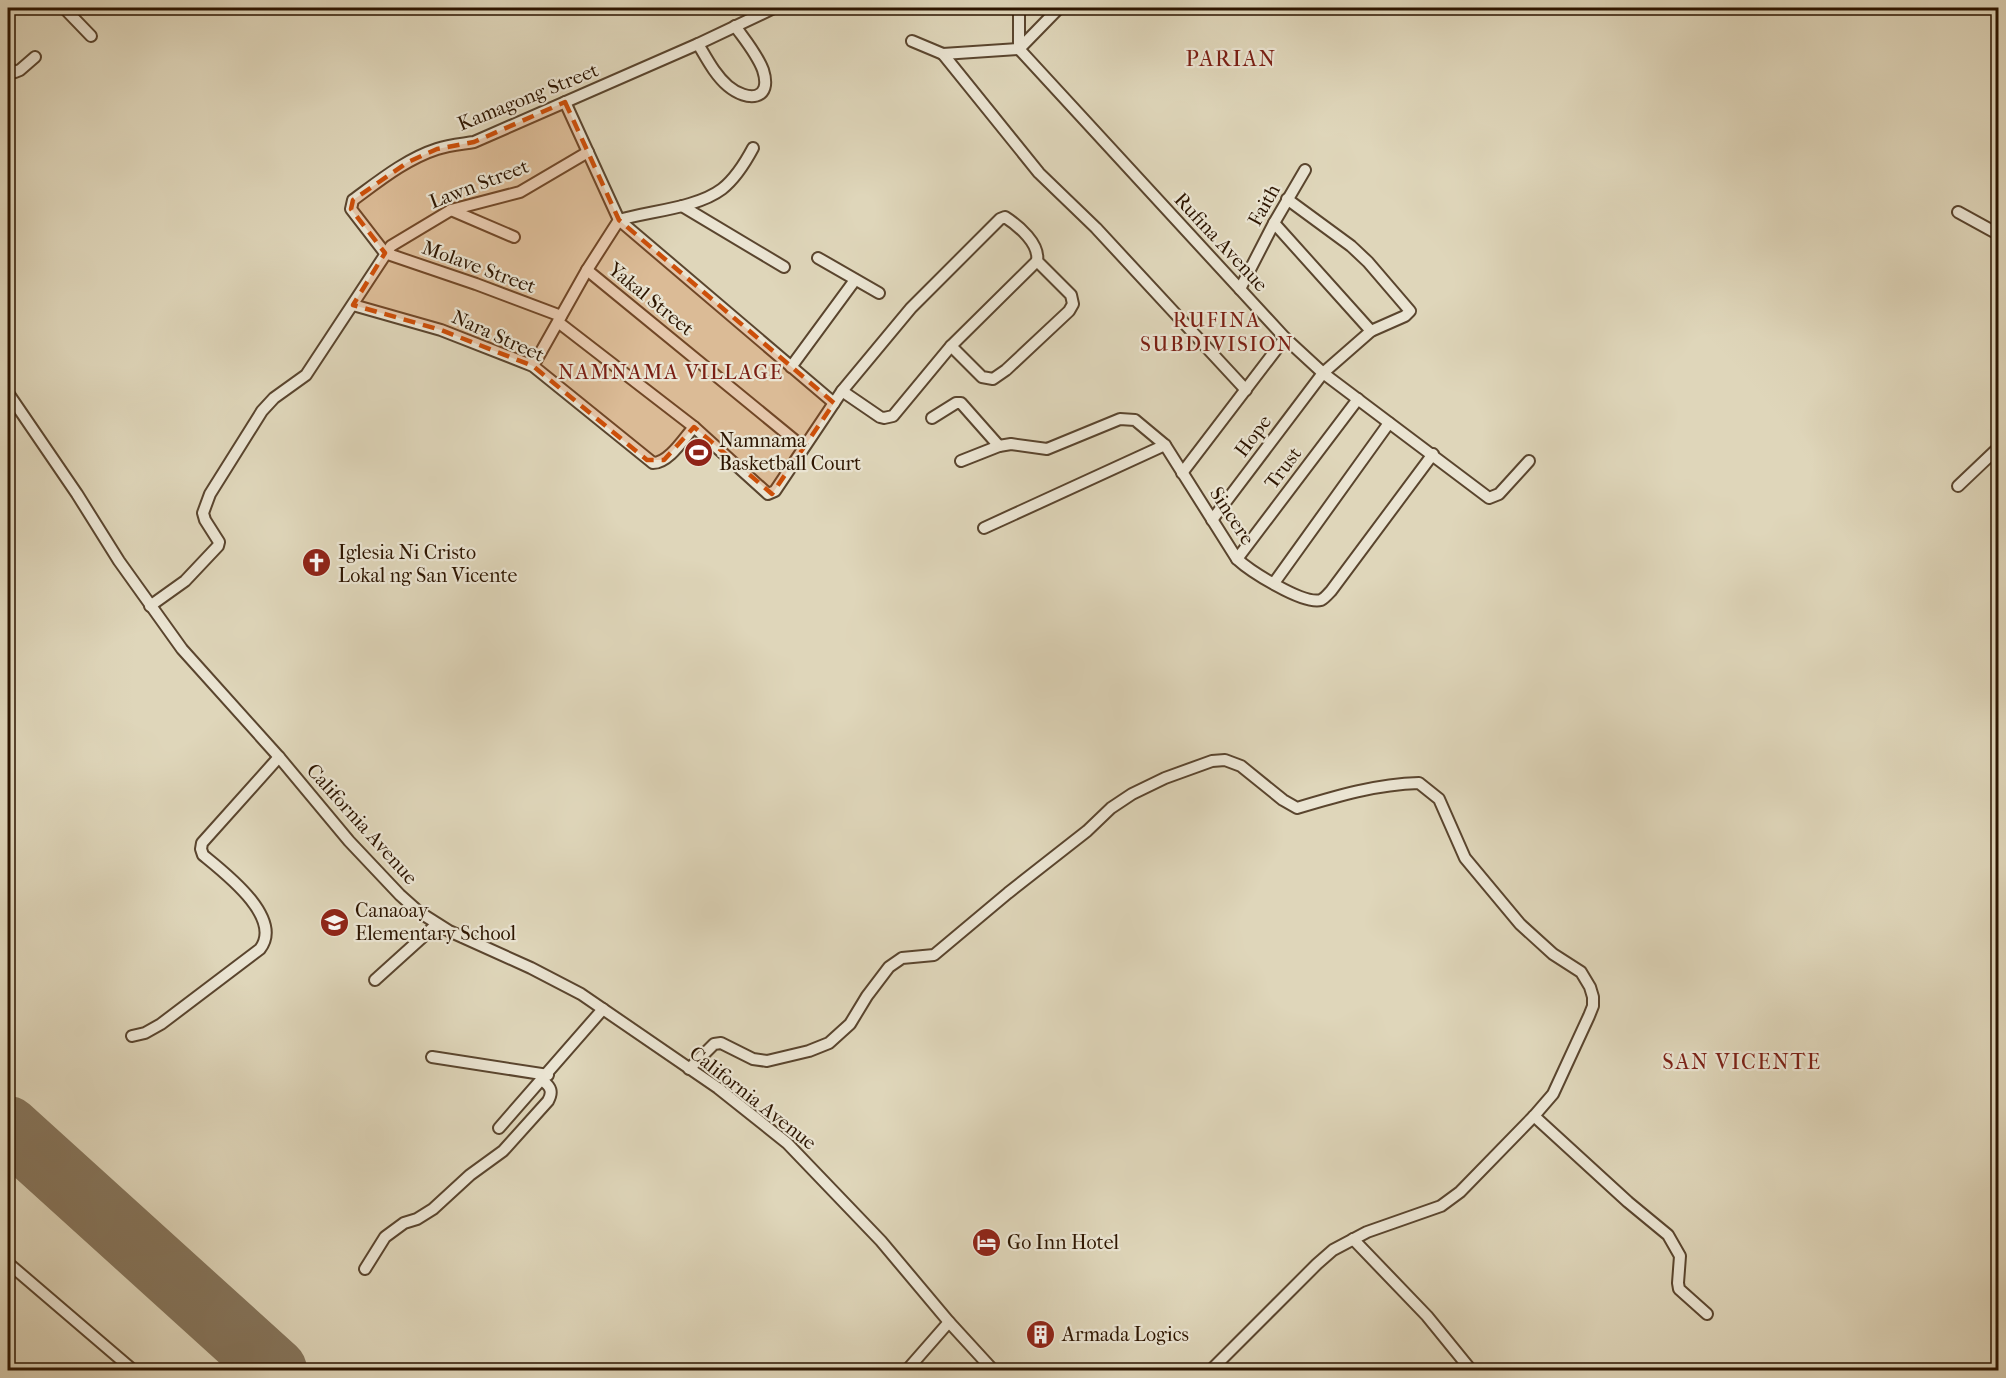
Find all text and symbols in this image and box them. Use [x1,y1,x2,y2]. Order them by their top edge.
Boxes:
district label: PARIAN [1185,46,1277,72]
street label: Kamagong Street [454,58,602,136]
street label: Lawn Street [426,155,532,213]
street label: Faith [1243,180,1285,230]
street label: Rufina Avenue [1170,188,1273,296]
street label: Molave Street [419,236,539,298]
street label: Yakal Street [603,257,698,340]
street label: Nara Street [448,305,548,367]
district label: RUFINA SUBDIVISION [1140,308,1294,356]
district label: NAMNAMA VILLAGE [558,360,784,384]
street label: Hope [1230,410,1276,461]
place label: Namnama Basketball Court [719,429,861,475]
sports icon: Namnama Basketball Court [682,436,714,468]
street label: Trust [1260,442,1306,494]
street label: Sincere [1205,483,1259,549]
place label: Iglesia Ni Cristo Lokal ng San Vicente [338,541,518,587]
church icon: Iglesia Ni Cristo Lokal ng San Vicente [301,547,333,579]
street label: California Avenue [302,759,422,889]
place label: Canaoay Elementary School [355,899,517,945]
school or university icon: Canaoay Elementary School [318,906,350,938]
street label: California Avenue [685,1041,821,1155]
district label: SAN VICENTE [1662,1049,1822,1075]
hotel icon: Go Inn Hotel [970,1226,1002,1258]
place label: Go Inn Hotel [1007,1231,1119,1254]
building icon: Armada Logics [1025,1318,1057,1350]
place label: Armada Logics [1061,1323,1189,1346]

